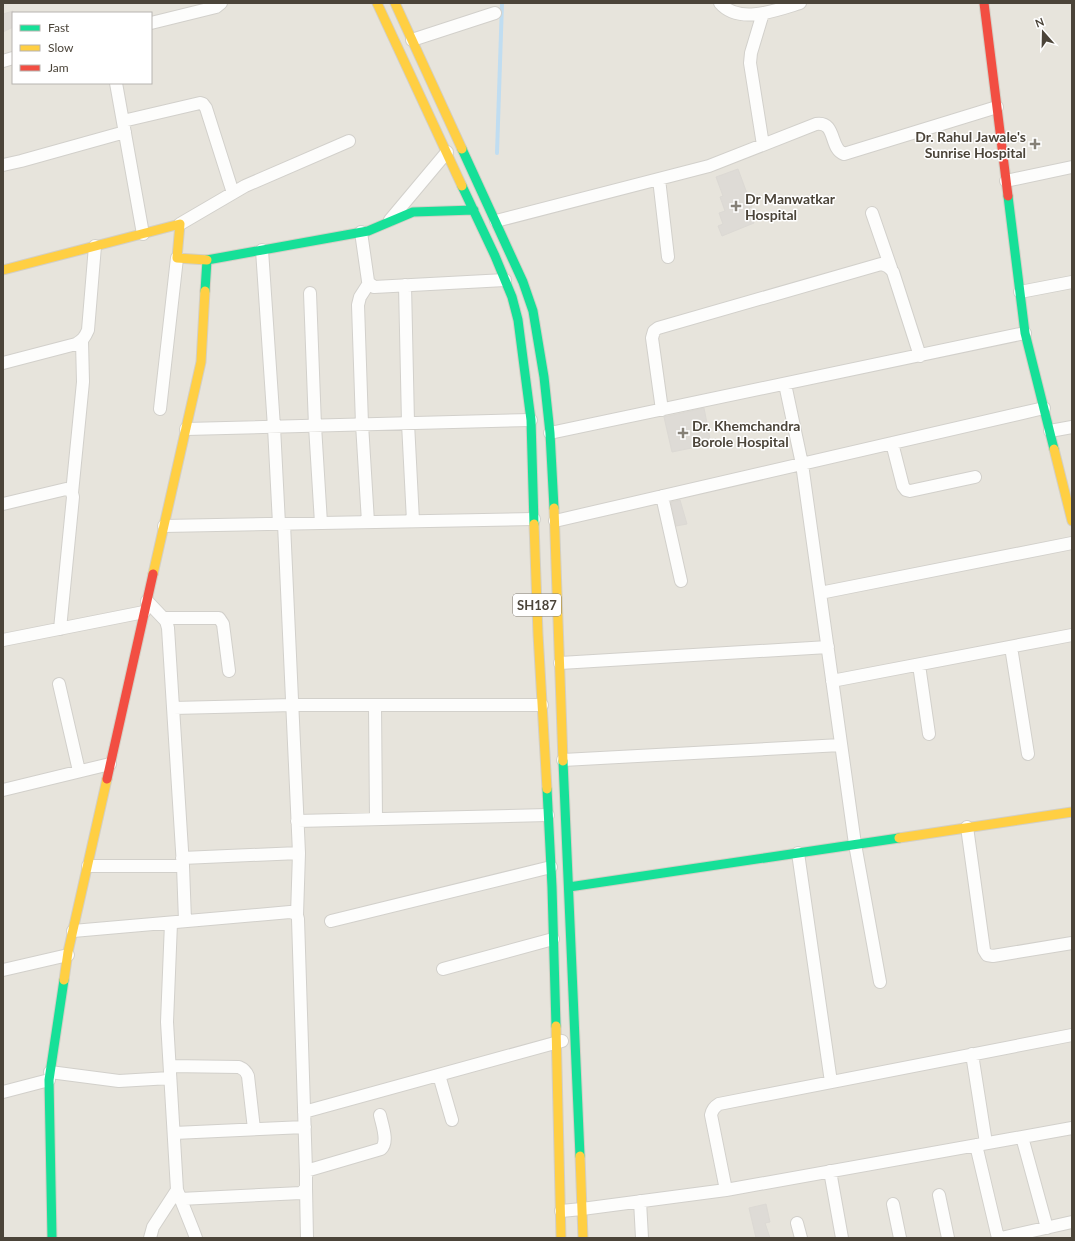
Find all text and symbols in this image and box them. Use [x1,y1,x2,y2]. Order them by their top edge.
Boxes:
legend [12,12,152,84]
north arrow [1023,12,1063,52]
text: N [1033,15,1046,30]
text: Fast [48,20,70,35]
text: Slow [48,40,74,55]
text: Jam [48,60,69,75]
place label: Dr. Rahul Jawale's Sunrise Hospital [915,128,1026,161]
marker: Dr. Rahul Jawale's Sunrise Hospital [1029,138,1041,150]
place label: Dr Manwatkar Hospital [745,190,836,223]
marker: Dr Manwatkar Hospital [730,200,742,212]
place label: Dr. Khemchandra Borole Hospital [692,417,800,450]
marker: Dr. Khemchandra Borole Hospital [677,427,689,439]
road number: SH187 [513,594,561,616]

